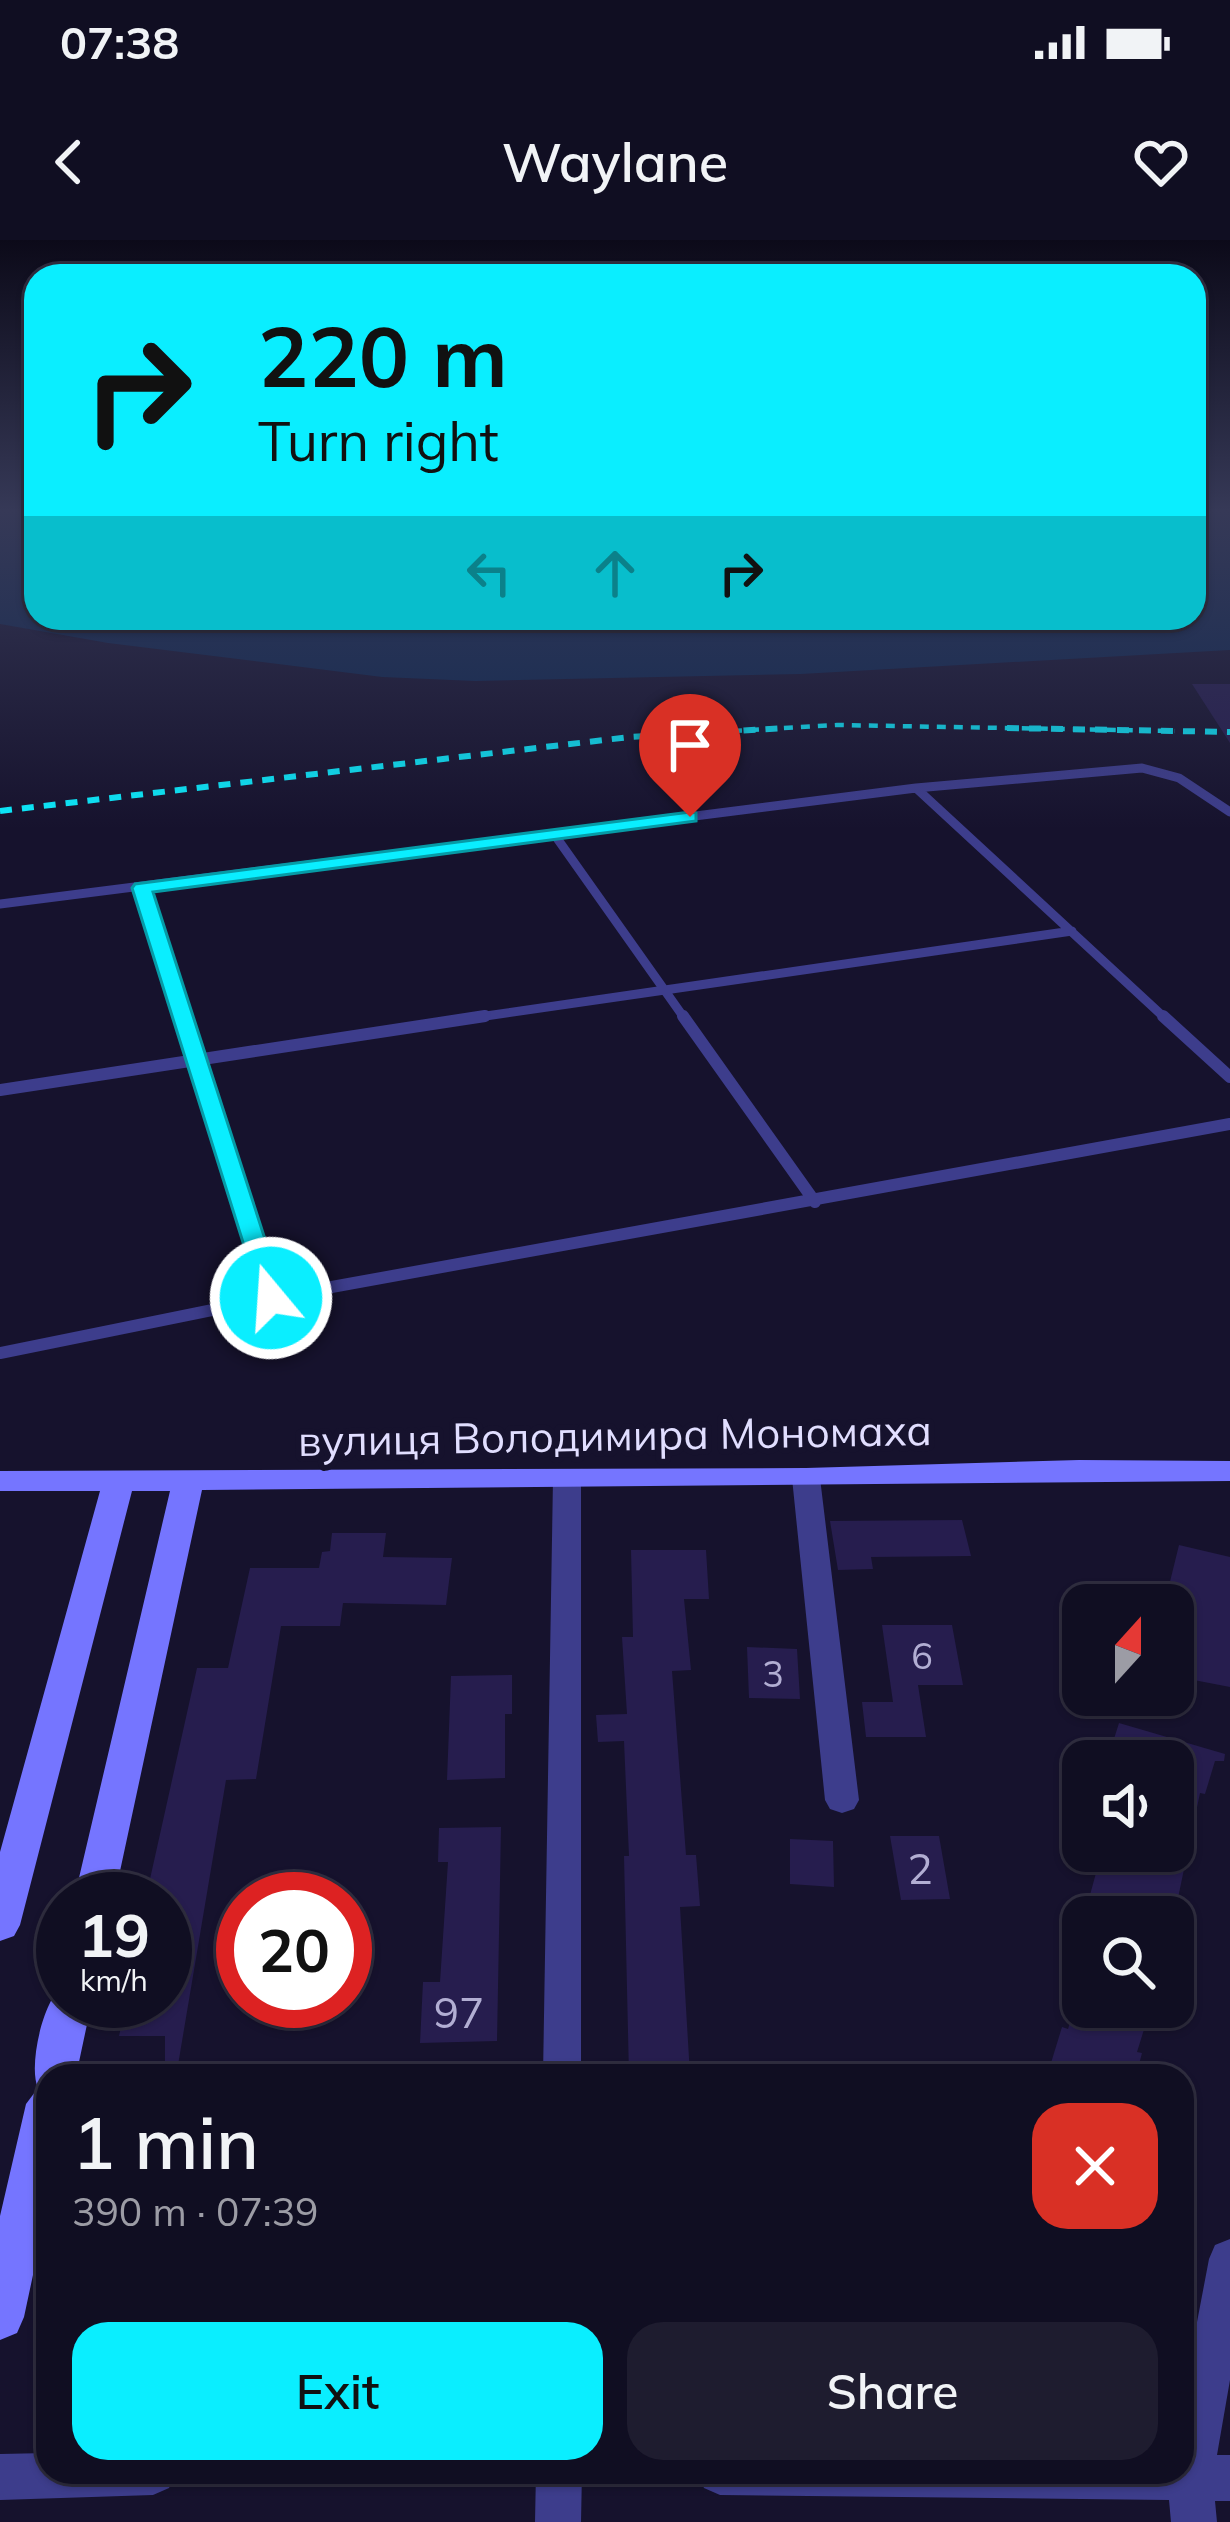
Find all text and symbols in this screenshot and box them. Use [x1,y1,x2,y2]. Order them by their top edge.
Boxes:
text: 07:38 [60,14,179,70]
text: Waylane [502,128,728,196]
icon: back [36,129,102,195]
icon: heart [1128,129,1194,195]
text: 220 m [258,303,508,408]
icon: right [60,312,216,468]
text: Turn right [258,407,499,475]
icon: left [456,540,522,606]
icon: ahead [582,540,648,606]
icon: right [708,540,774,606]
pin [639,694,741,817]
icon: arrive [657,712,723,778]
position arrow [208,1235,334,1361]
street label: вулиця Володимира Мономаха [298,1403,932,1467]
north arrow [1062,1584,1194,1716]
map controls [1062,1584,1194,2028]
house number: 6 [911,1633,933,1678]
house number: 3 [762,1651,784,1696]
button: sound [1062,1740,1194,1872]
house number: 2 [907,1842,933,1895]
speed limit sign: 20 [216,1872,372,2028]
button: search [1062,1896,1194,2028]
text: 19 [78,1897,150,1972]
text: km/h [80,1961,148,1999]
house number: 97 [434,1986,484,2039]
text: 1 min [72,2097,259,2187]
button: close [1032,2103,1158,2229]
text: 390 m · 07:39 [72,2187,318,2236]
button: Exit [72,2322,603,2460]
button: Share [627,2322,1158,2460]

